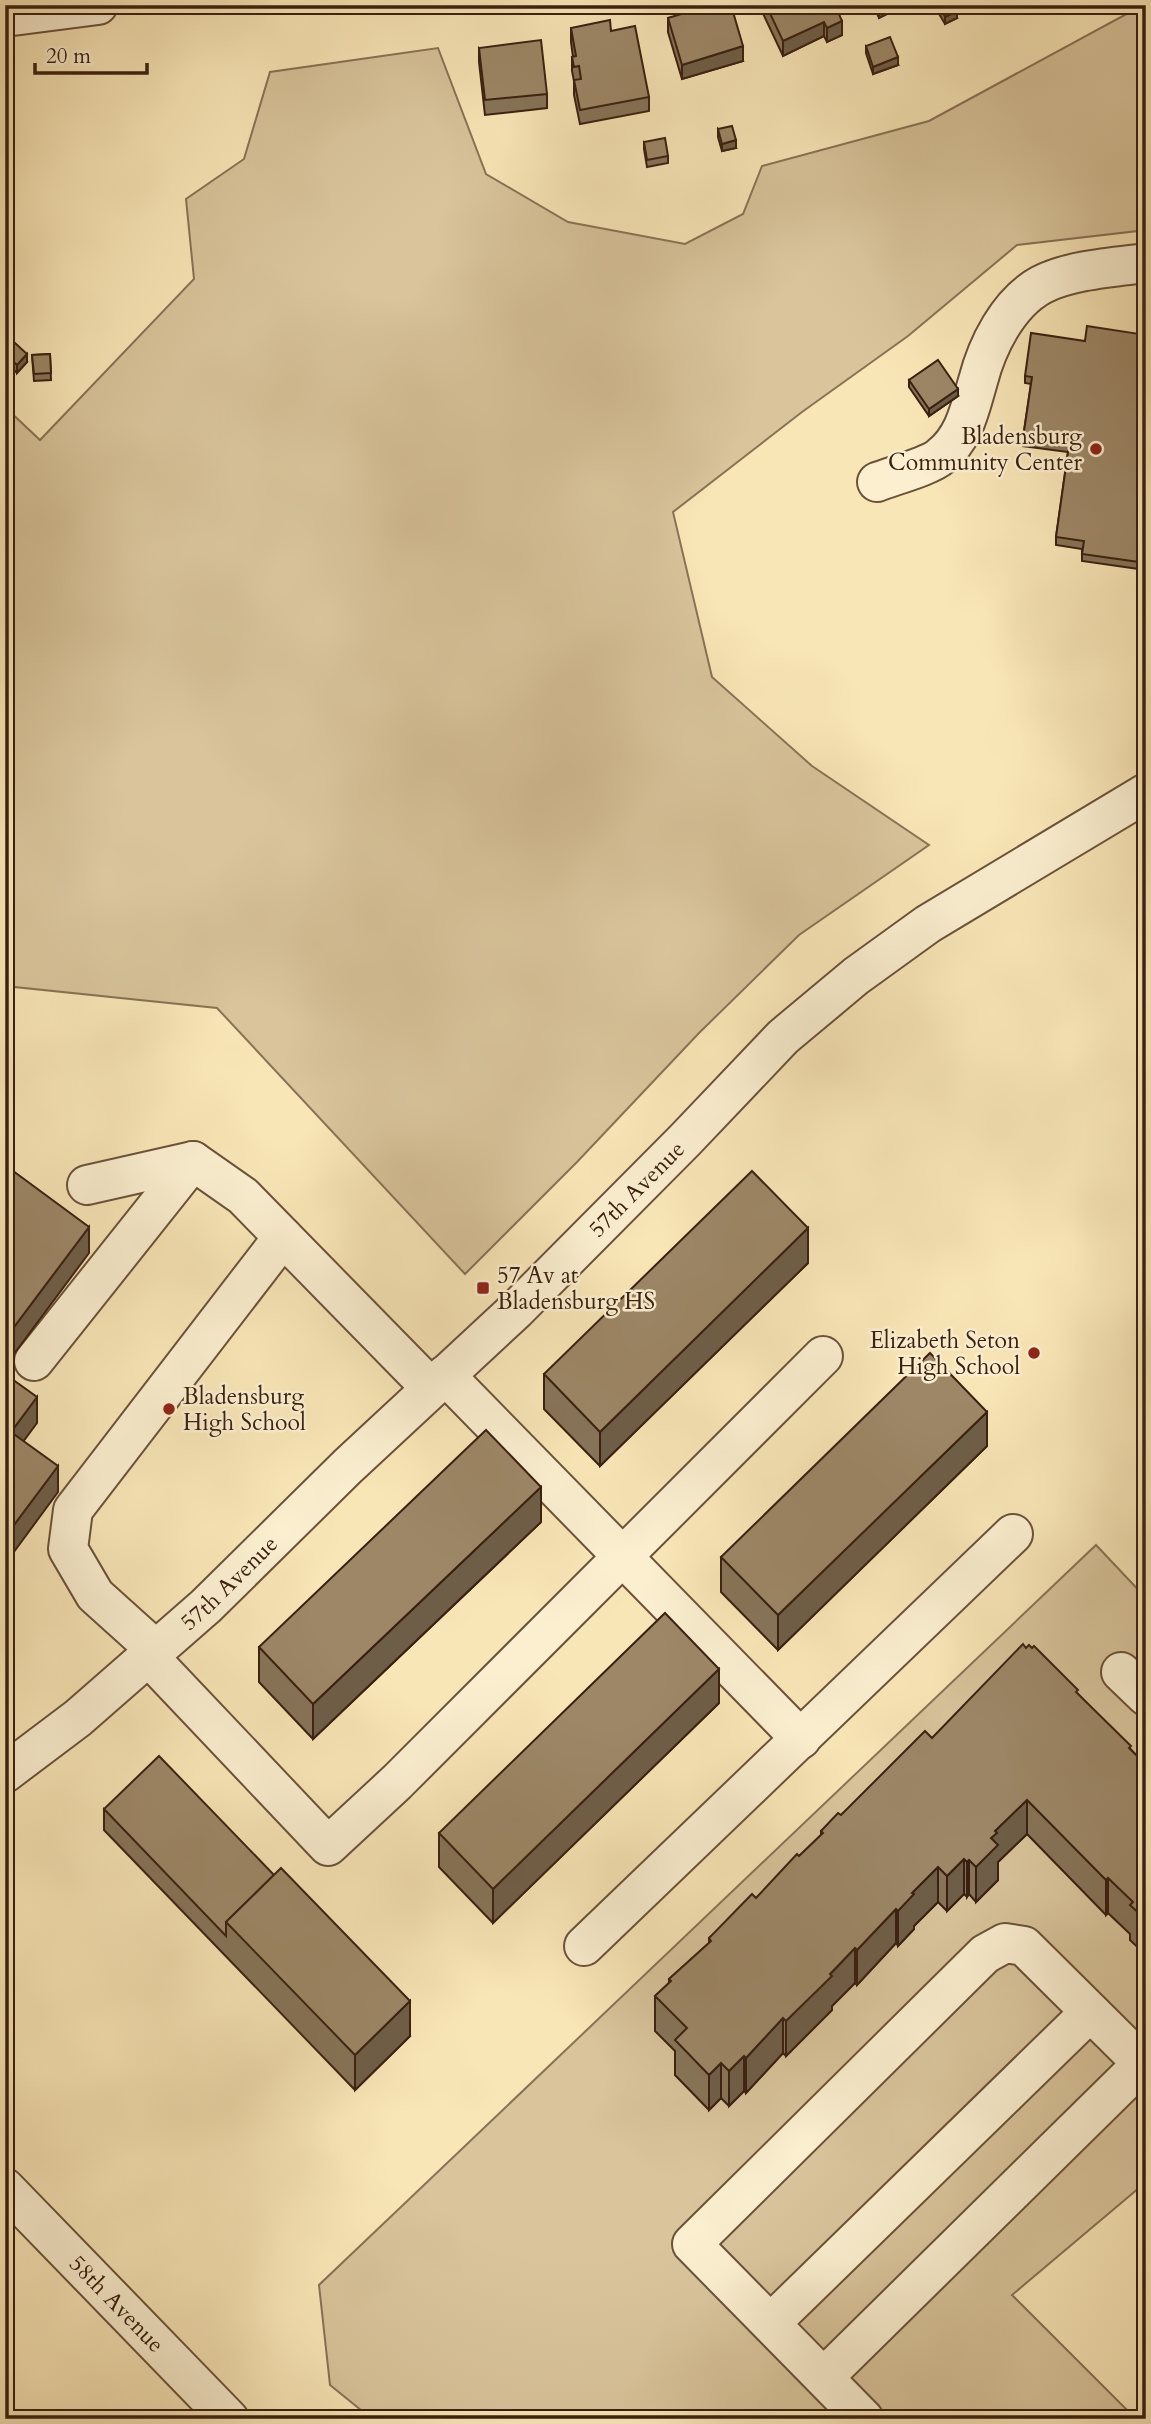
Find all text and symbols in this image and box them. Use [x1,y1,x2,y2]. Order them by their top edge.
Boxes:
scale bar [35,32,147,76]
text: 20 m [46,42,91,71]
place label: Bladensburg Community Center [888,421,1083,478]
marker: Bladensburg Community Center [1088,441,1104,457]
street label: 57th Avenue [582,1134,691,1244]
place label: 57 Av at Bladensburg HS [497,1260,655,1317]
marker: 57 Av at Bladensburg HS [475,1280,491,1296]
place label: Elizabeth Seton High School [870,1325,1020,1382]
marker: Elizabeth Seton High School [1026,1345,1042,1361]
place label: Bladensburg High School [183,1381,306,1438]
marker: Bladensburg High School [161,1401,177,1417]
street label: 57th Avenue [173,1529,284,1637]
street label: 58th Avenue [63,2248,171,2359]

